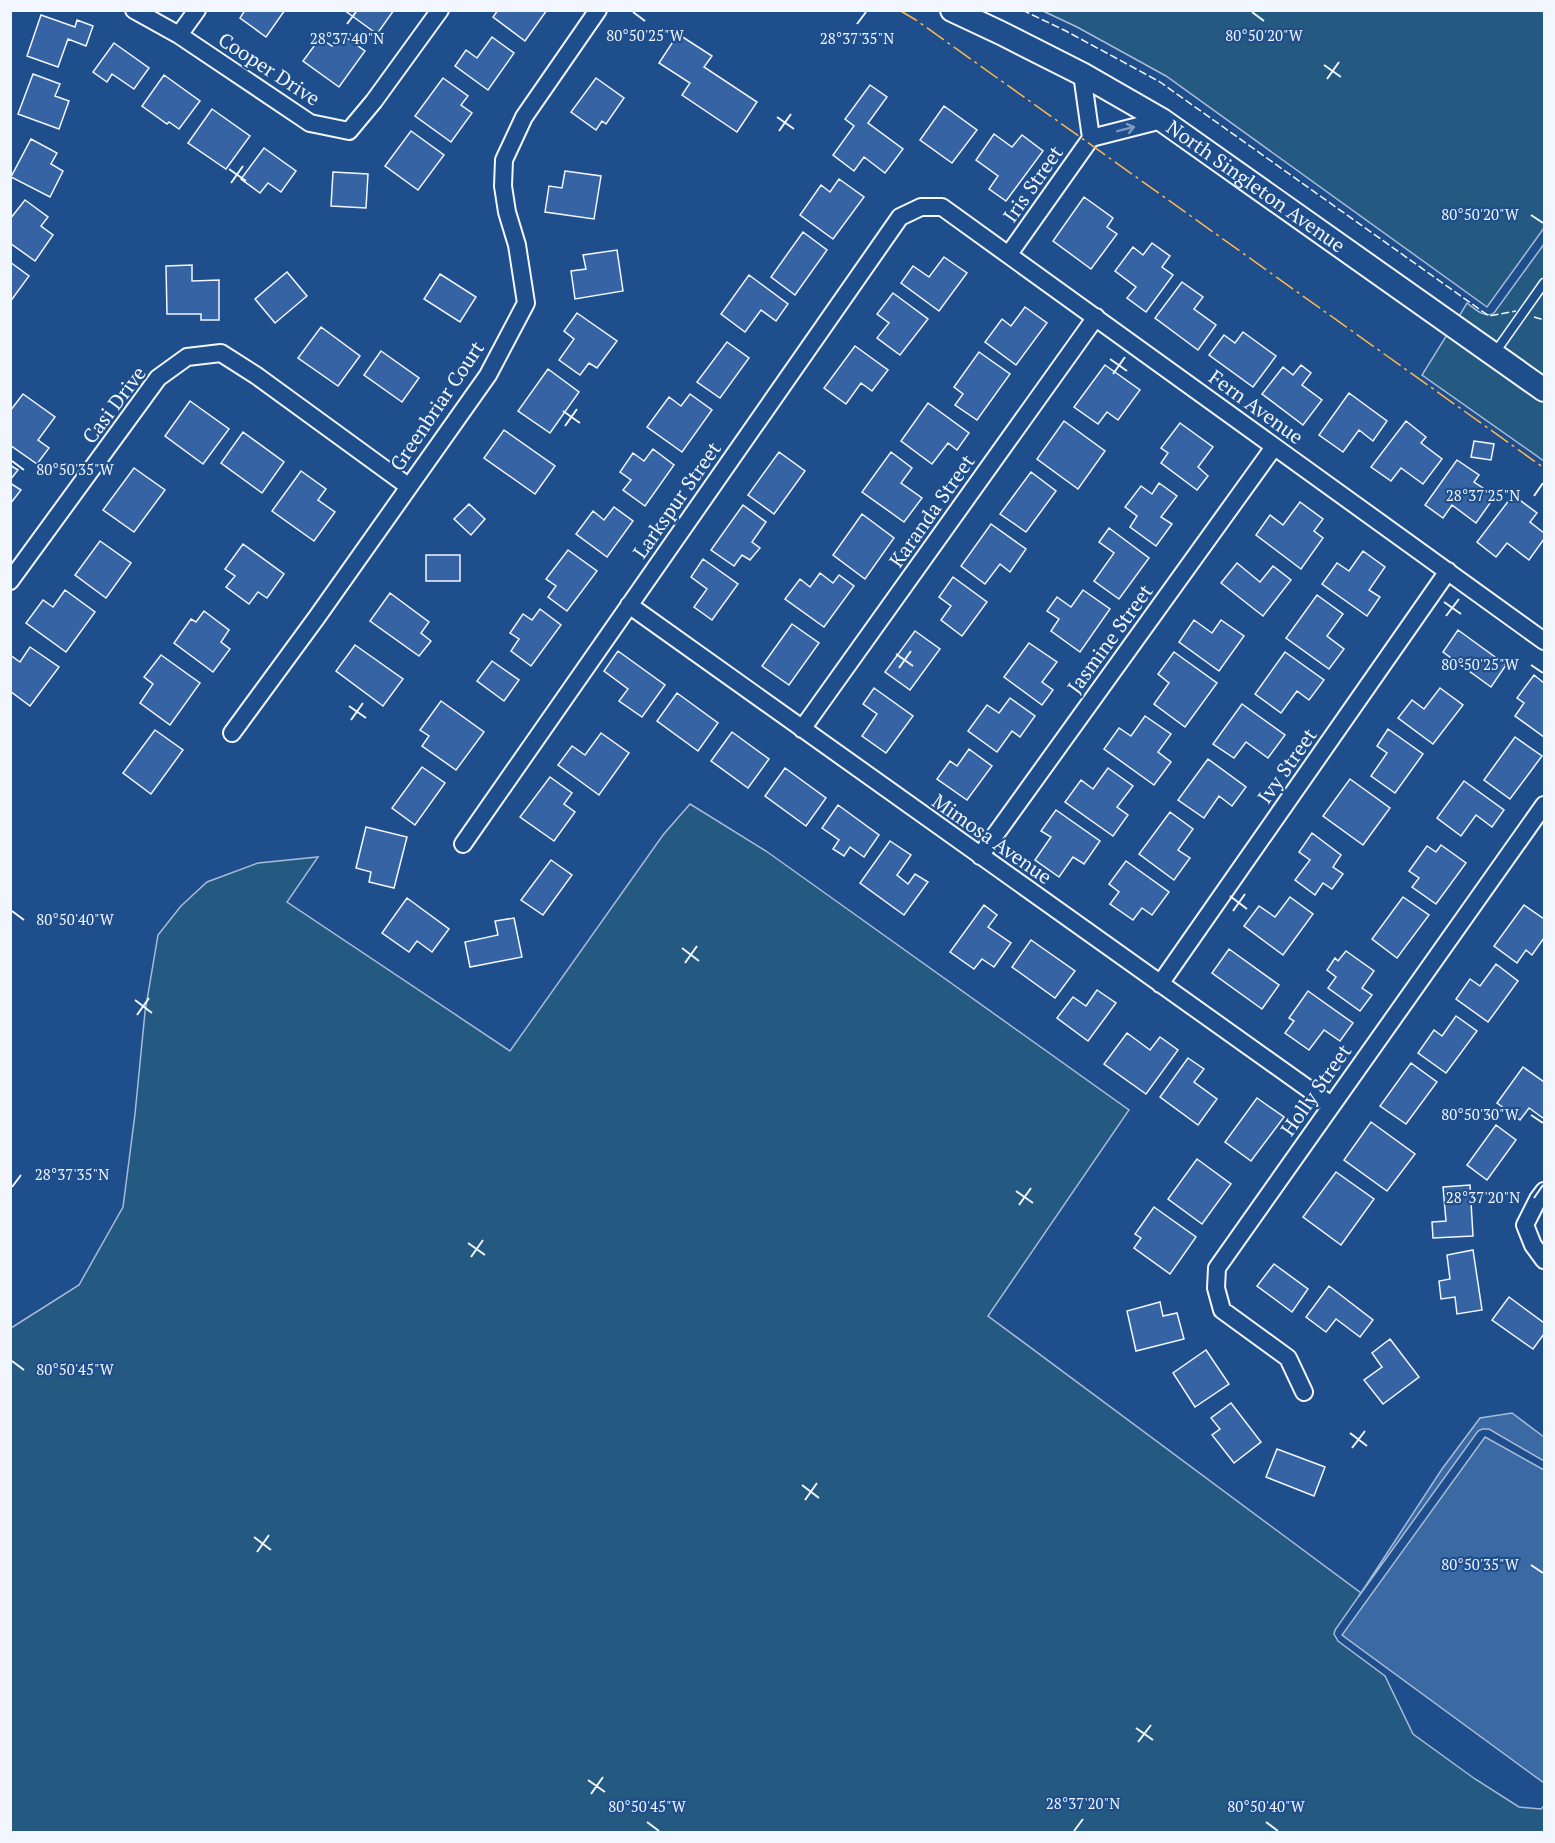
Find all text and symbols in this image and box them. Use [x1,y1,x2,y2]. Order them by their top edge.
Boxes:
text: 80°50'25"W [606,25,685,45]
text: 80°50'20"W [1225,25,1304,45]
street label: Cooper Drive [213,26,325,112]
text: 28°37'40"N [310,28,384,48]
text: 28°37'35"N [820,28,894,48]
street label: North Singleton Avenue [1161,113,1351,258]
one-way arrow [1117,122,1136,134]
street label: Iris Street [996,140,1069,227]
text: 80°50'20"W [1441,204,1520,224]
street label: Greenbriar Court [383,335,490,476]
street label: Casi Drive [76,361,152,449]
street label: Fern Avenue [1204,363,1309,450]
street label: Larkspur Street [626,436,727,563]
street label: Karanda Street [883,448,981,573]
text: 80°50'35"W [36,459,115,479]
text: 28°37'25"N [1446,485,1520,505]
street label: Jasmine Street [1061,578,1159,699]
text: 80°50'25"W [1441,654,1520,674]
street label: Ivy Street [1251,722,1323,809]
street label: Mimosa Avenue [927,787,1058,890]
text: 80°50'40"W [36,909,115,929]
street label: Holly Street [1274,1038,1357,1141]
text: 80°50'30"W [1441,1104,1520,1124]
text: 28°37'35"N [35,1164,109,1184]
text: 28°37'20"N [1446,1187,1520,1207]
text: 80°50'45"W [36,1359,115,1379]
text: 80°50'35"W [1441,1554,1520,1574]
text: 28°37'20"N [1046,1793,1120,1813]
text: 80°50'45"W [608,1796,687,1816]
text: 80°50'40"W [1227,1796,1306,1816]

